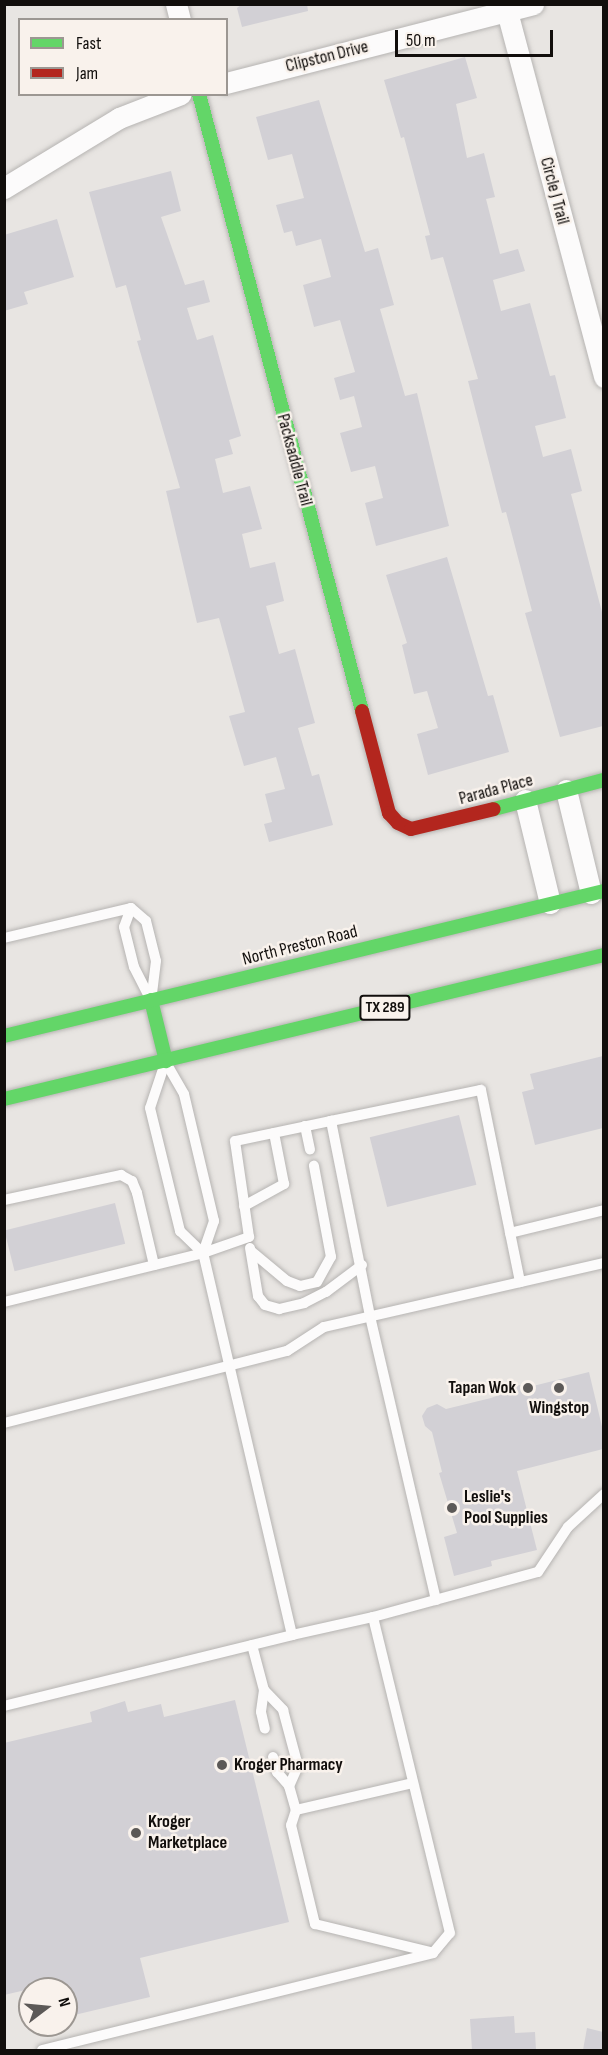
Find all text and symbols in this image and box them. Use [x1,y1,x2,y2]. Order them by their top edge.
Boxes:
legend [18,18,228,96]
scale bar [398,18,556,56]
text: 50 m [406,30,436,51]
text: Fast [76,33,101,54]
street label: Clipston Drive [283,36,371,78]
text: Jam [76,63,98,84]
street label: Circle J Trail [535,155,573,227]
street label: Packsaddle Trail [271,412,317,508]
street label: Parada Place [457,770,535,810]
street label: North Preston Road [240,921,360,971]
road number: TX 289 [358,995,412,1021]
place label: Tapan Wok [448,1377,516,1399]
marker: Tapan Wok [521,1381,535,1395]
marker: Wingstop [552,1381,566,1395]
place label: Wingstop [529,1397,589,1419]
place label: Leslie's Pool Supplies [464,1487,548,1530]
marker: Leslie's Pool Supplies [445,1501,459,1515]
place label: Kroger Pharmacy [234,1754,343,1776]
marker: Kroger Pharmacy [215,1758,229,1772]
place label: Kroger Marketplace [148,1812,227,1854]
marker: Kroger Marketplace [129,1826,143,1840]
north arrow [18,1977,78,2037]
text: N [54,1996,74,2009]

